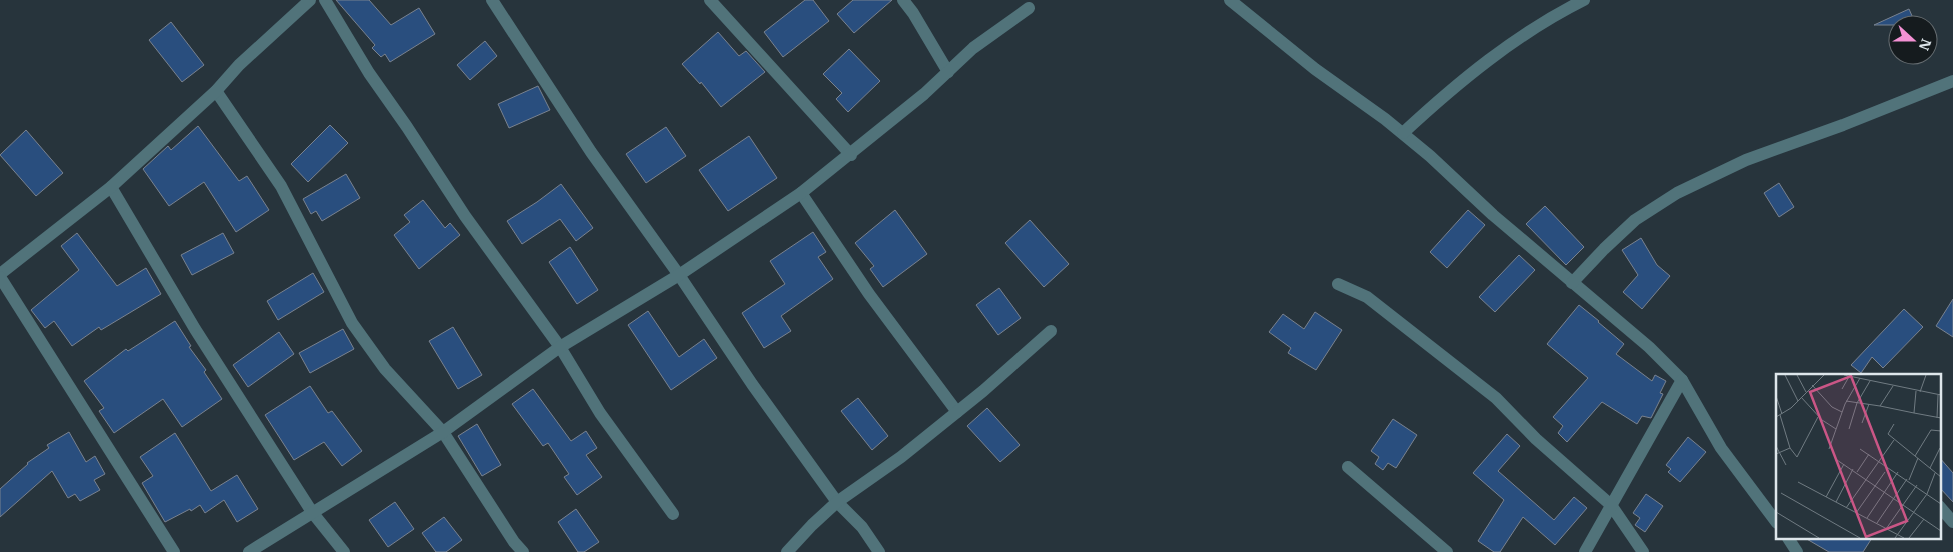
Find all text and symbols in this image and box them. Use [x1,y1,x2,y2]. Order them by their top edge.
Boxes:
north arrow [1888,15,1938,65]
text: N [1915,36,1936,53]
inset map [1776,374,1940,540]

